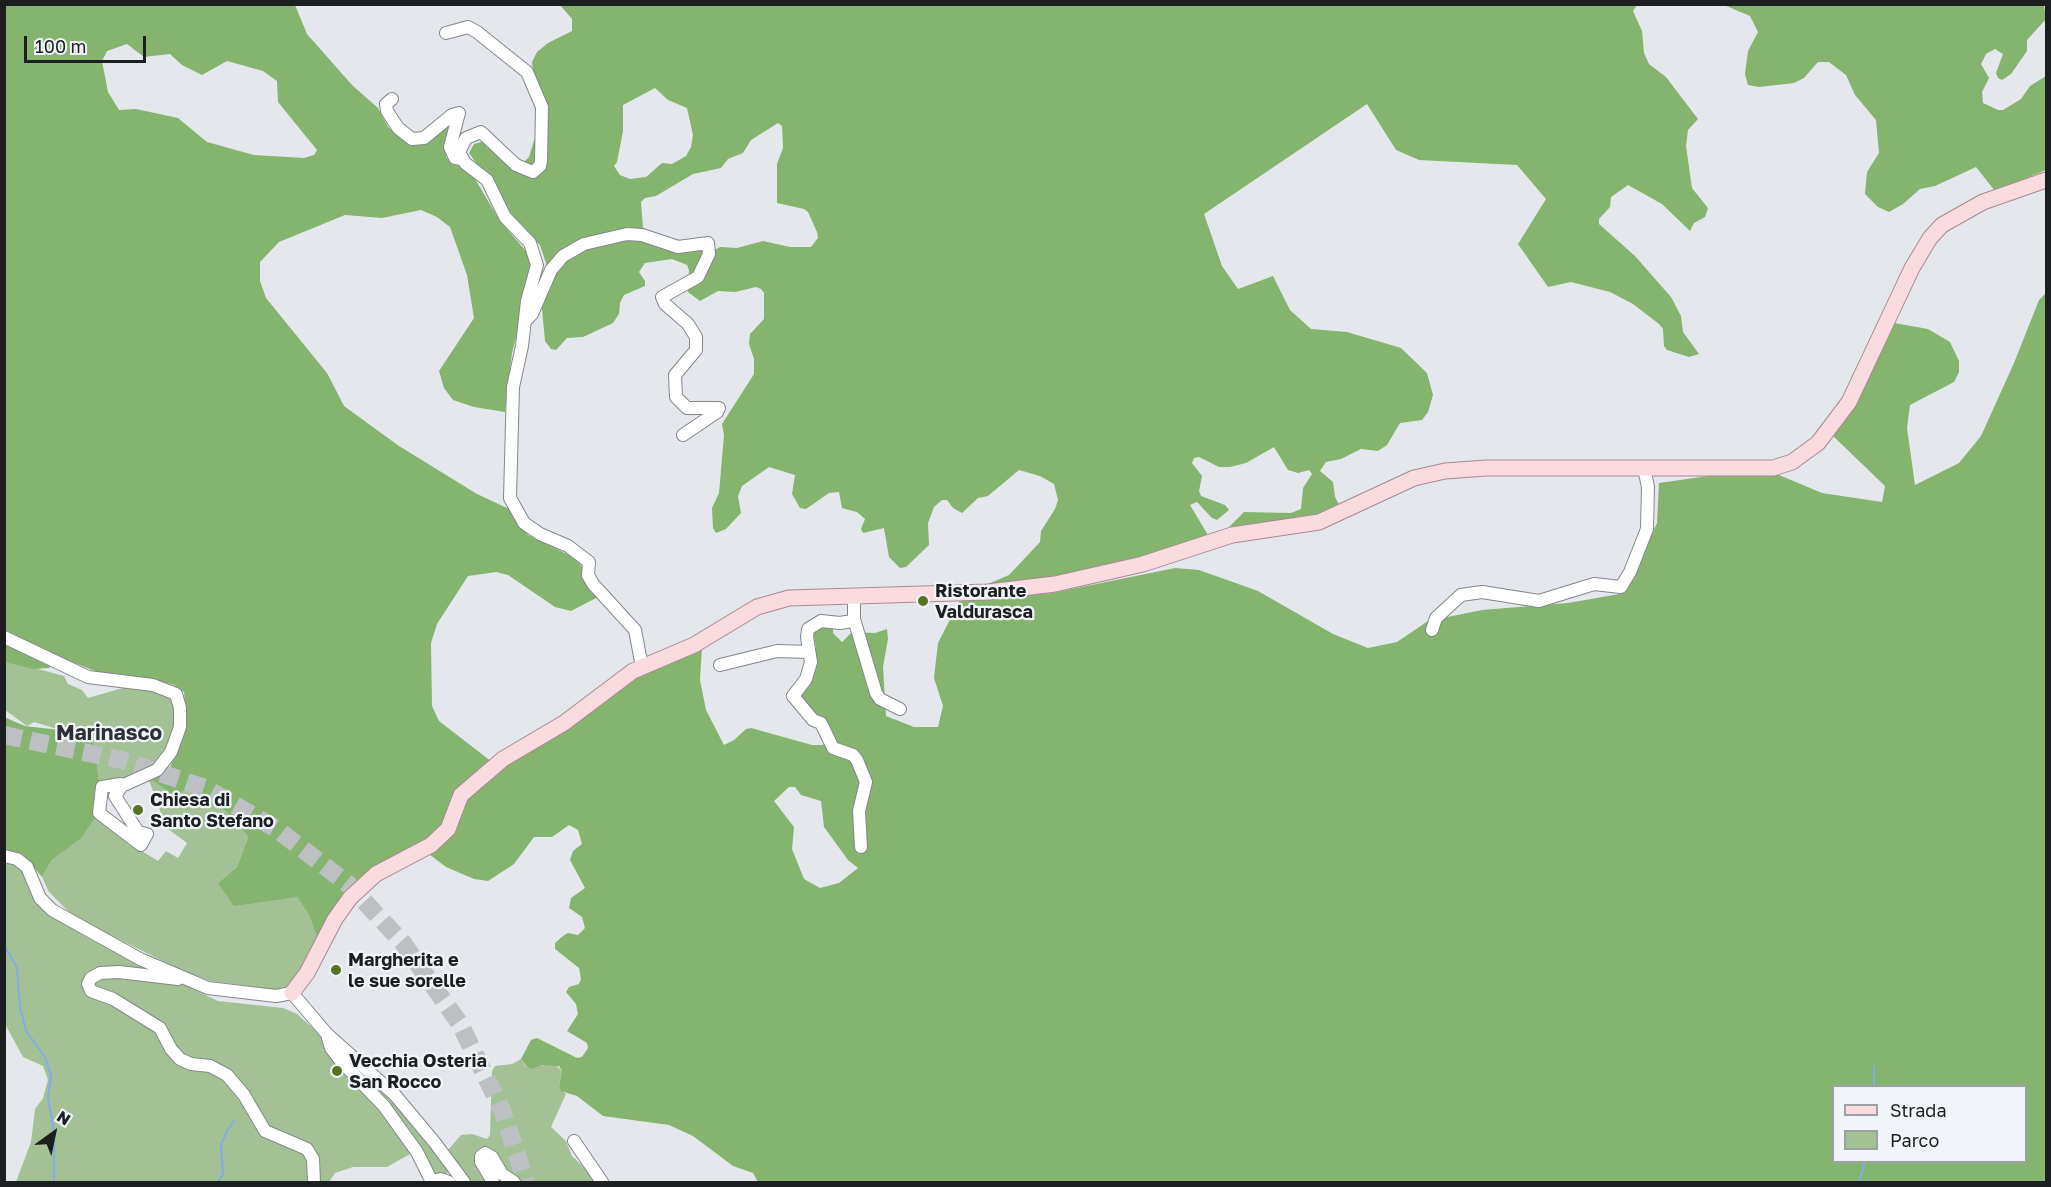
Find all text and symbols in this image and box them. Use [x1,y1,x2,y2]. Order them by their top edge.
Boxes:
scale bar [27,24,148,62]
text: 100 m [35,35,86,57]
place label: Ristorante Valdurasca [935,580,1033,622]
marker: Ristorante Valdurasca [916,594,930,608]
district label: Marinasco [56,720,162,746]
place label: Chiesa di Santo Stefano [150,789,274,832]
marker: Chiesa di Santo Stefano [131,803,145,817]
place label: Margherita e le sue sorelle [348,949,466,992]
marker: Margherita e le sue sorelle [329,963,343,977]
place label: Vecchia Osteria San Rocco [349,1050,487,1092]
marker: Vecchia Osteria San Rocco [330,1064,344,1078]
legend [1832,1085,2027,1163]
text: Strada [1890,1099,1947,1121]
north arrow [24,1103,84,1163]
text: N [53,1106,74,1130]
text: Parco [1890,1129,1939,1151]

